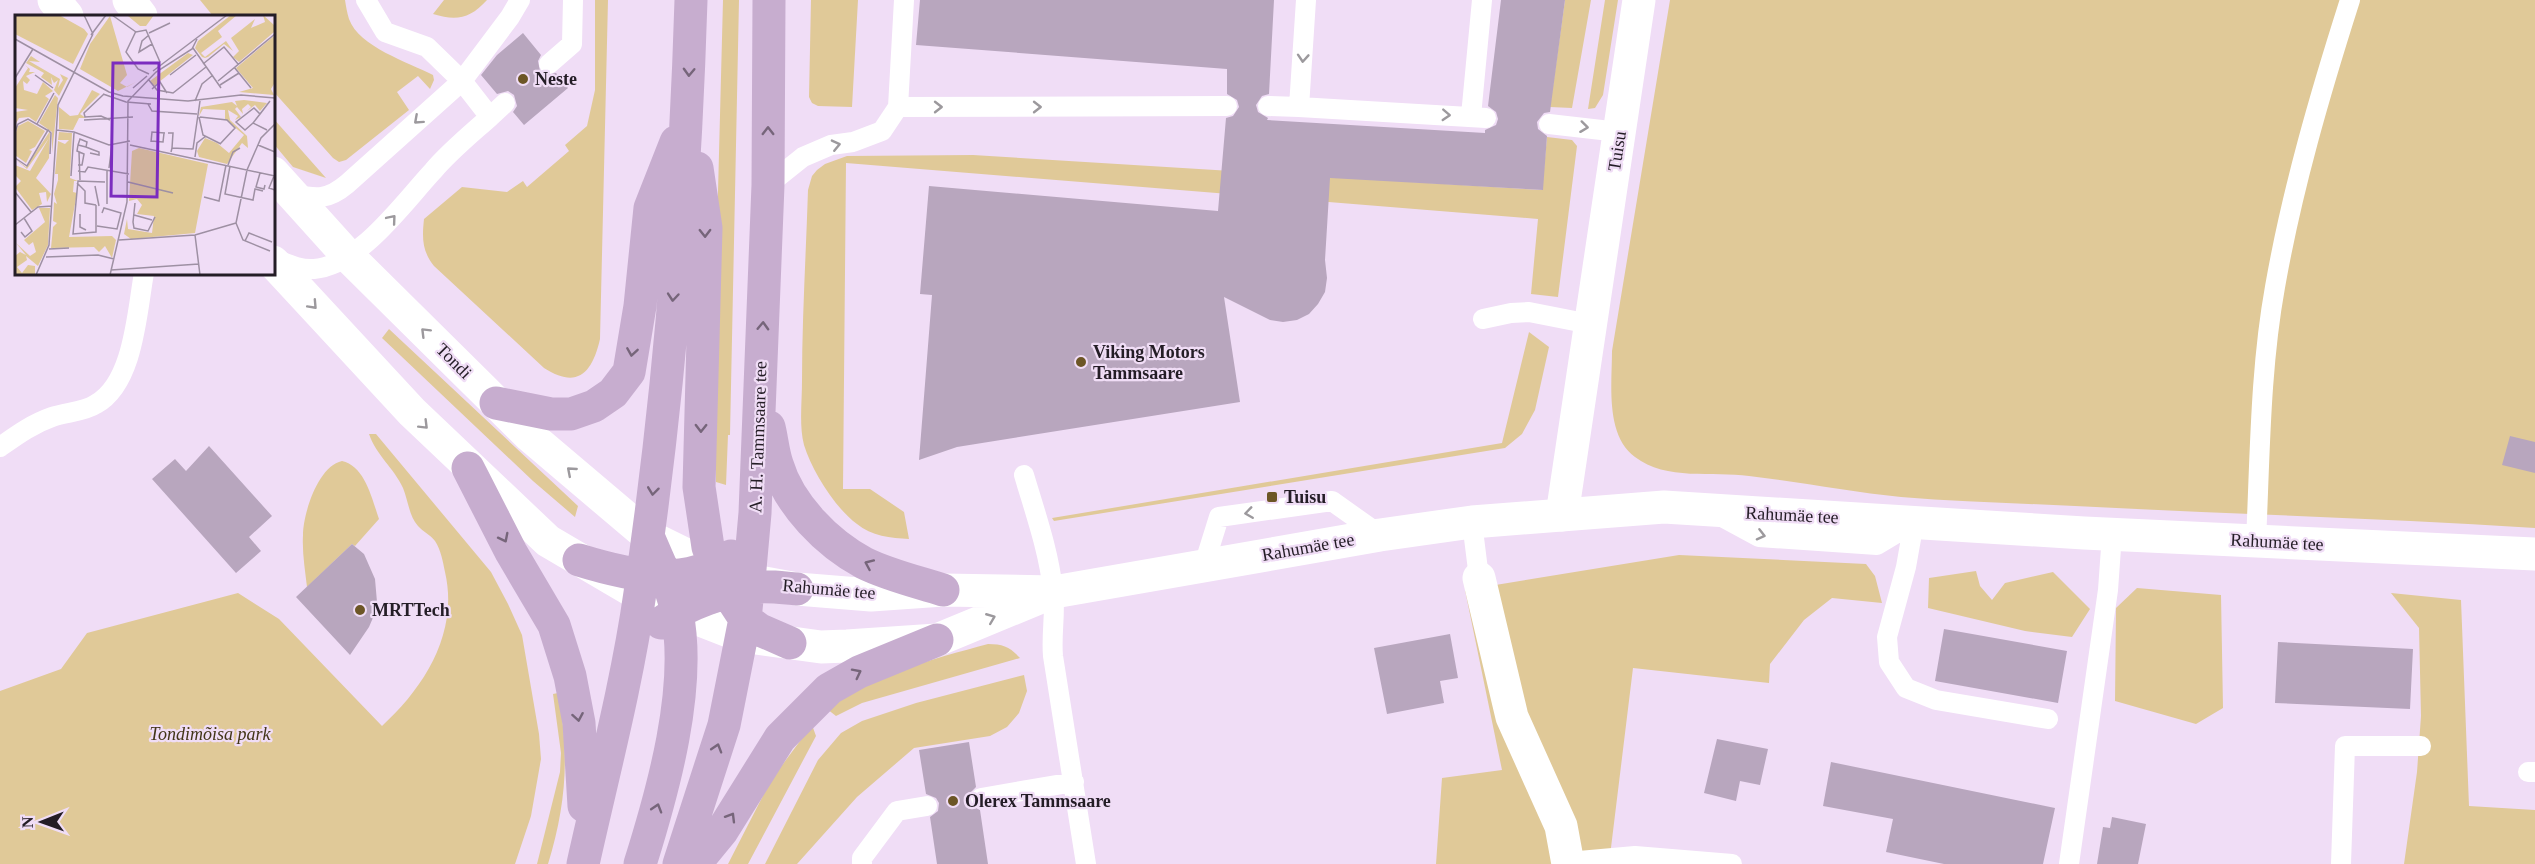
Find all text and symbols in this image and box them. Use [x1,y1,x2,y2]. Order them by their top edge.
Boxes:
inset map [15,15,274,274]
one-way arrow [1296,54,1309,63]
one-way arrow [683,68,696,77]
place label: Neste [535,69,577,89]
marker: Neste [516,72,530,86]
one-way arrow [934,101,943,113]
one-way arrow [1032,101,1041,113]
one-way arrow [1441,108,1450,121]
one-way arrow [414,113,425,124]
one-way arrow [1579,120,1589,133]
one-way arrow [762,126,775,135]
street label: Tuisu [1604,129,1630,173]
one-way arrow [831,139,841,152]
one-way arrow [385,215,396,226]
one-way arrow [699,229,712,238]
one-way arrow [667,292,680,301]
one-way arrow [305,298,316,309]
one-way arrow [756,321,769,330]
one-way arrow [421,329,432,340]
street label: Tondi [432,339,476,383]
place label: Viking Motors Tammsaare [1093,342,1205,383]
one-way arrow [627,347,639,356]
marker: Viking Motors Tammsaare [1074,355,1088,369]
street label: A. H. Tammsaare tee [745,361,771,513]
one-way arrow [417,417,428,428]
one-way arrow [695,423,707,432]
one-way arrow [567,467,578,478]
one-way arrow [647,486,660,495]
place label: Tuisu [1284,487,1326,507]
marker: Tuisu [1265,490,1279,504]
street label: Rahumäe tee [1745,503,1839,527]
one-way arrow [1244,507,1254,519]
one-way arrow [1756,528,1766,541]
street label: Rahumäe tee [1260,529,1356,565]
street label: Rahumäe tee [2230,530,2324,554]
one-way arrow [497,532,508,543]
one-way arrow [864,559,875,571]
street label: Rahumäe tee [782,575,876,603]
place label: MRTTech [372,600,450,620]
marker: MRTTech [353,603,367,617]
one-way arrow [984,613,995,625]
one-way arrow [851,669,862,681]
one-way arrow [571,712,583,722]
park label: Tondimõisa park [150,724,271,744]
one-way arrow [709,743,722,754]
place label: Olerex Tammsaare [965,791,1111,811]
north arrow [12,792,72,852]
marker: Olerex Tammsaare [946,794,960,808]
one-way arrow [650,803,662,814]
one-way arrow [723,813,734,824]
text: N [19,816,36,828]

